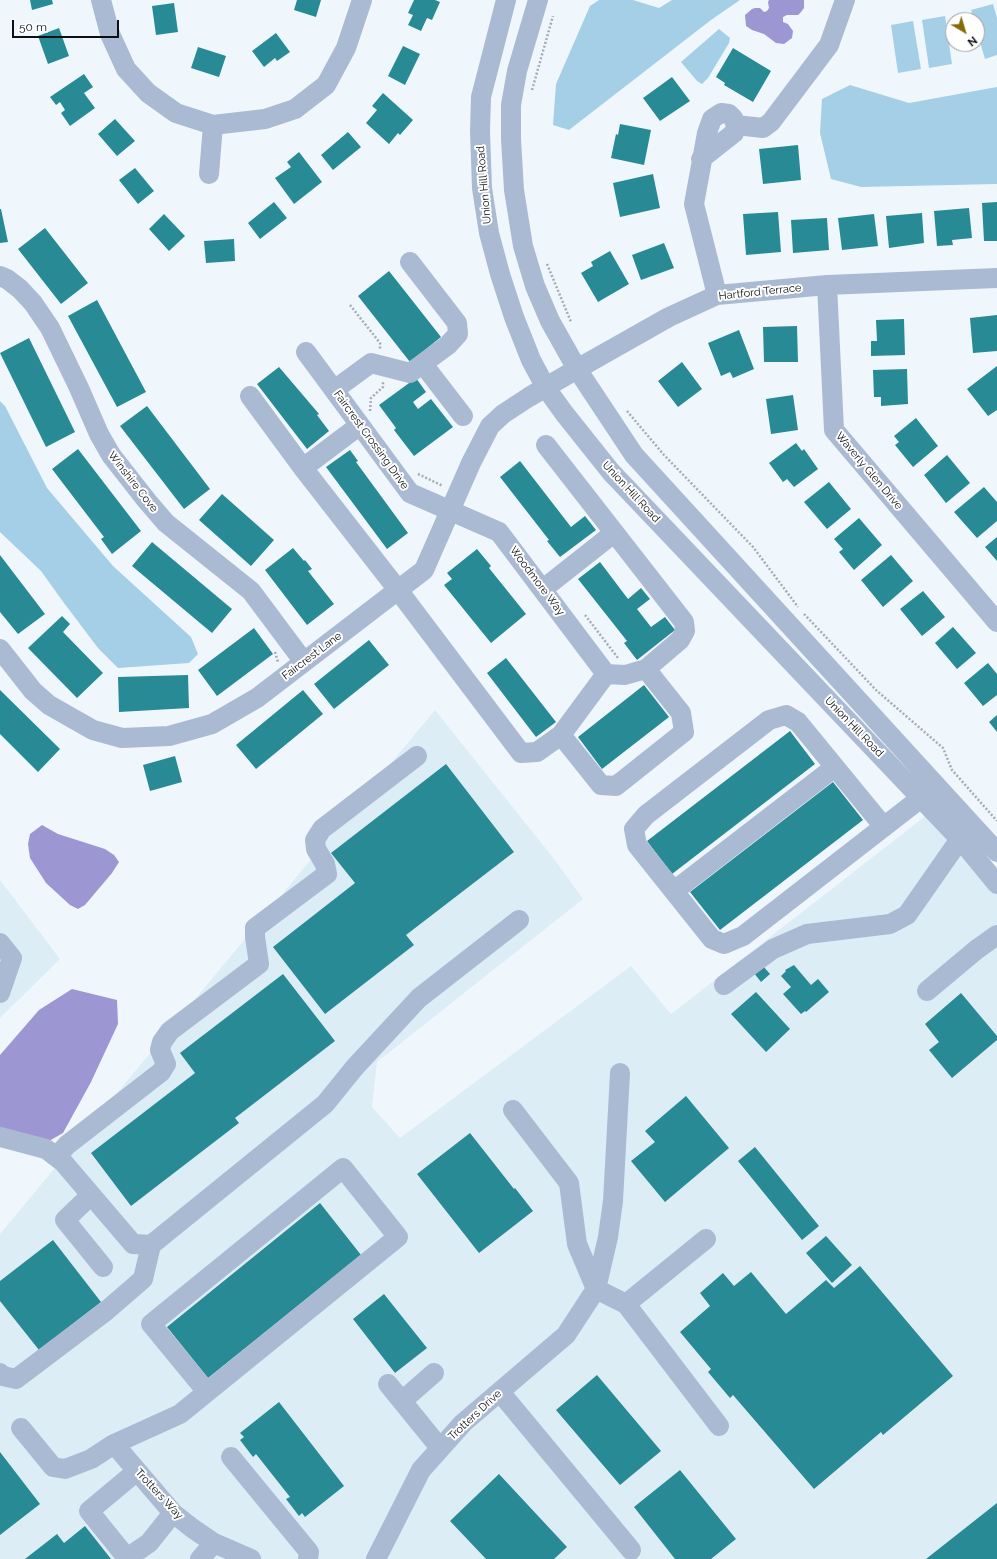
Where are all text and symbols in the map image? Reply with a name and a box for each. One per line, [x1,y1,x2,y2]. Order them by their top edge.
scale bar [14,12,121,38]
north arrow [945,12,985,52]
text: 50 m [19,20,47,34]
text: N [965,33,979,49]
street label: Union Hill Road [474,145,494,225]
street label: Hartford Terrace [718,281,802,303]
street label: Faircrest Crossing Drive [331,388,411,492]
street label: Waverly Glen Drive [833,430,905,512]
street label: Winshire Cove [105,449,161,515]
street label: Union Hill Road [599,459,663,525]
street label: Woodmore Way [507,544,567,618]
street label: Faircrest Lane [280,629,344,683]
street label: Union Hill Road [822,694,886,760]
street label: Trotters Drive [446,1387,504,1443]
street label: Trotters Way [132,1466,186,1522]

